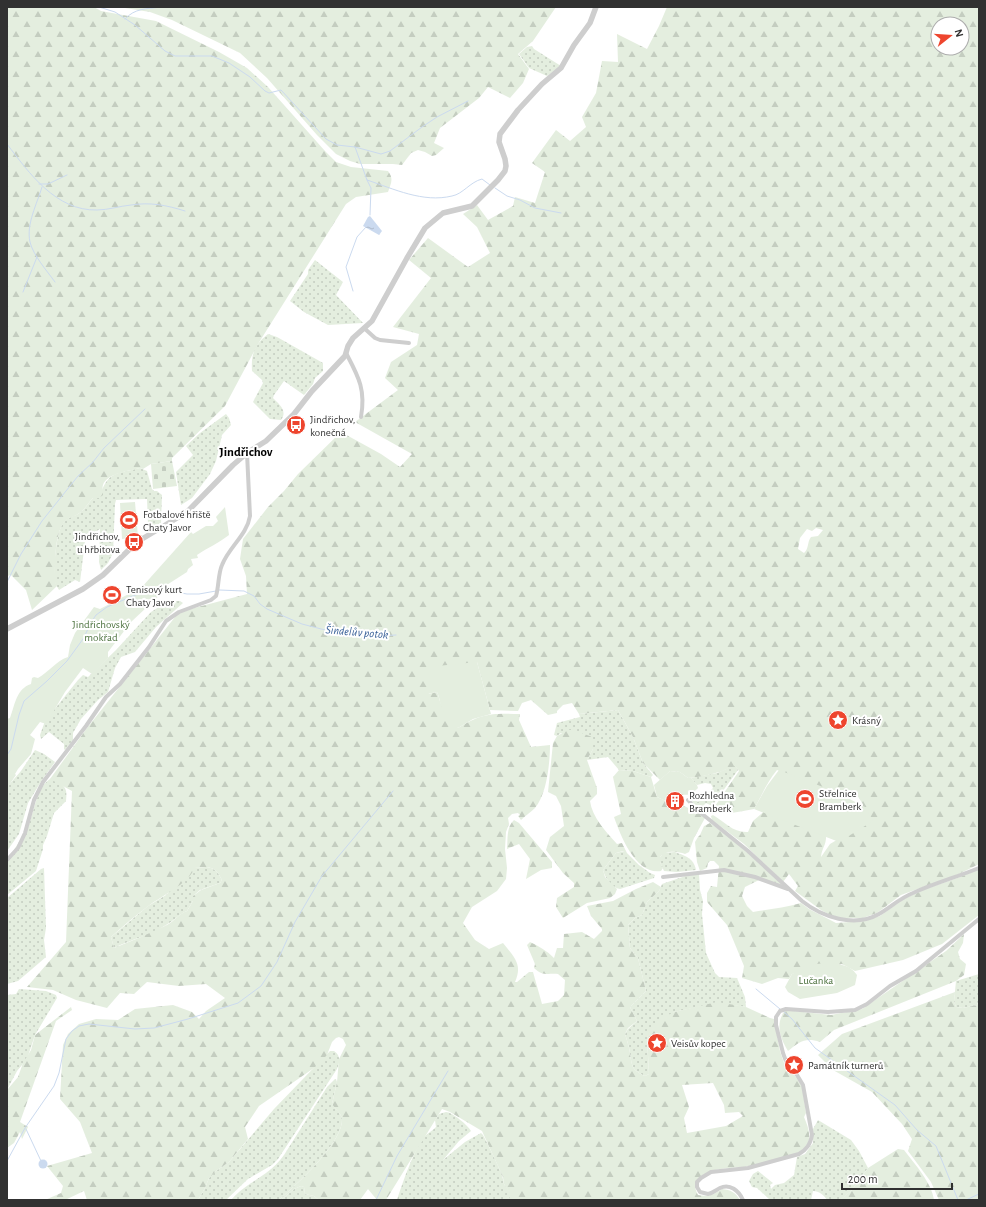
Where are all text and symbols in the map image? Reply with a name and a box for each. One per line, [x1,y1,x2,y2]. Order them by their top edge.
north arrow [930,16,970,56]
text: N [953,28,965,38]
bus stop icon: Jindřichov, konečná [285,414,307,436]
place label: Jindřichov, konečná [310,414,355,438]
district label: Jindřichov [219,446,273,459]
sports icon: Fotbalové hřiště Chaty Javor [118,509,140,531]
place label: Fotbalové hřiště Chaty Javor [143,509,211,533]
place label: Jindřichov, u hřbitova [75,531,120,555]
bus stop icon: Jindřichov, u hřbitova [123,531,145,553]
sports icon: Tenisový kurt Chaty Javor [101,584,123,606]
place label: Tenisový kurt Chaty Javor [126,584,183,608]
park label: Jindřichovský mokřad [72,619,130,643]
water label: Šindelův potok [325,622,390,642]
place icon: Krásný [827,709,849,731]
place label: Krásný [852,715,881,726]
sports icon: Střelnice Bramberk [794,788,816,810]
place label: Střelnice Bramberk [819,788,861,812]
building icon: Rozhledna Bramberk [664,790,686,812]
place label: Rozhledna Bramberk [689,790,734,814]
park label: Lučanka [799,975,833,986]
place icon: Veisův kopec [646,1032,668,1054]
place label: Veisův kopec [671,1038,726,1049]
place icon: Památník turnerů [783,1054,805,1076]
place label: Památník turnerů [808,1060,884,1071]
scale bar [842,1165,952,1191]
text: 200 m [848,1173,878,1185]

